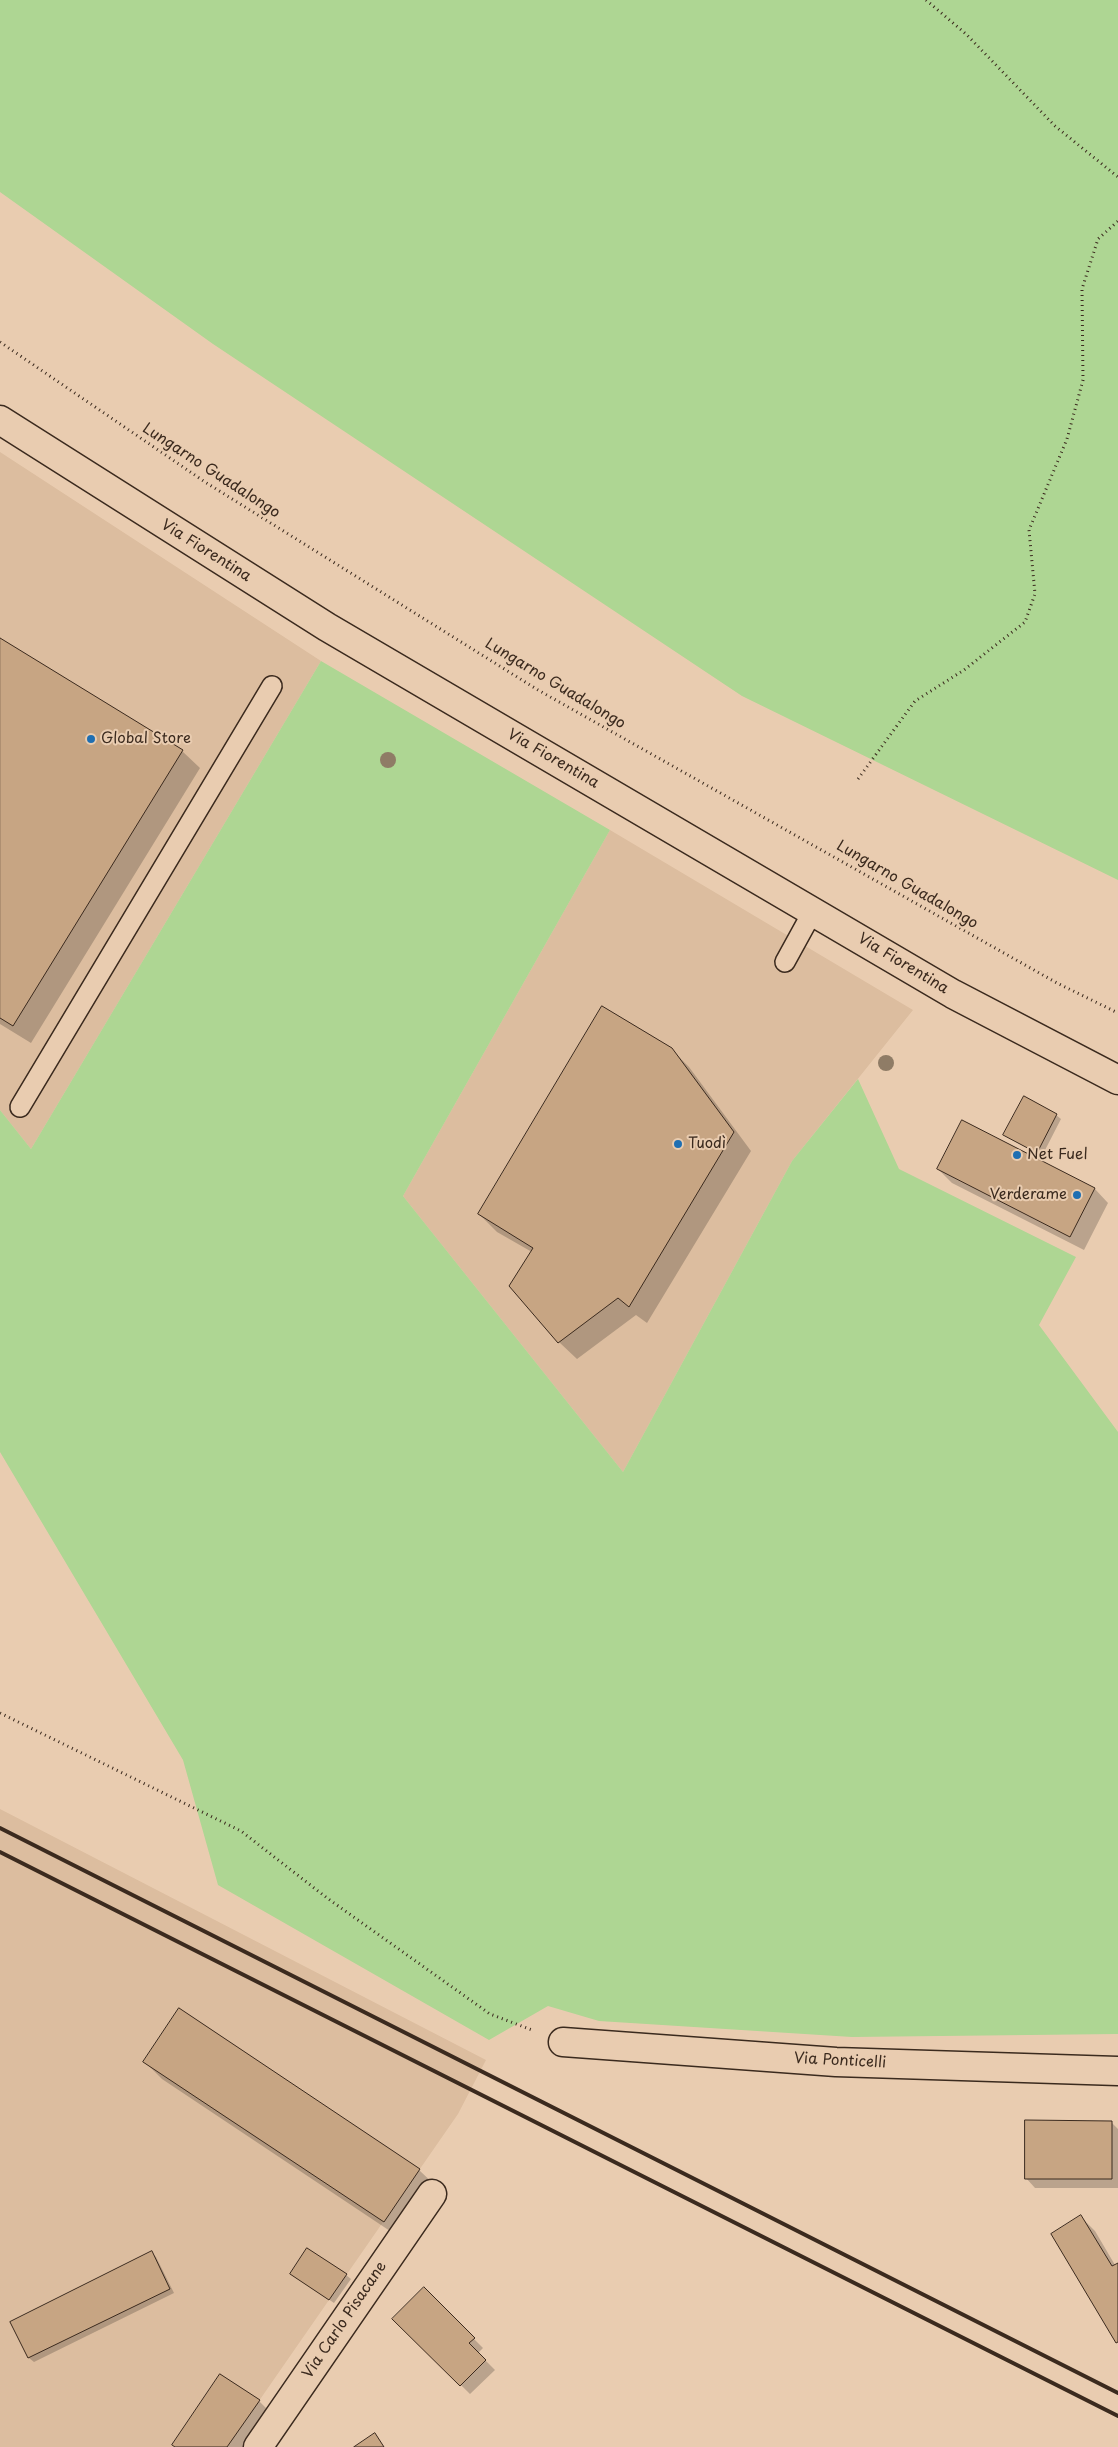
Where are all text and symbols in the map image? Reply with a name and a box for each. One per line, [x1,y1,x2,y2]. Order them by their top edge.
street label: Lungarno Guadalongo [139,420,283,522]
street label: Via Fiorentina [158,516,254,586]
street label: Lungarno Guadalongo [482,635,628,733]
street label: Via Fiorentina [504,726,602,792]
place label: Global Store [101,730,191,748]
marker: Global Store [85,733,97,745]
street label: Lungarno Guadalongo [833,837,981,933]
street label: Via Fiorentina [854,930,952,998]
place label: Tuodì [688,1135,726,1153]
marker: Tuodì [672,1138,684,1150]
place label: Net Fuel [1027,1146,1088,1164]
marker: Net Fuel [1011,1149,1023,1161]
place label: Verderame [990,1186,1067,1204]
marker: Verderame [1071,1189,1083,1201]
street label: Via Ponticelli [793,2050,887,2072]
street label: Via Carlo Pisacane [299,2258,391,2382]

